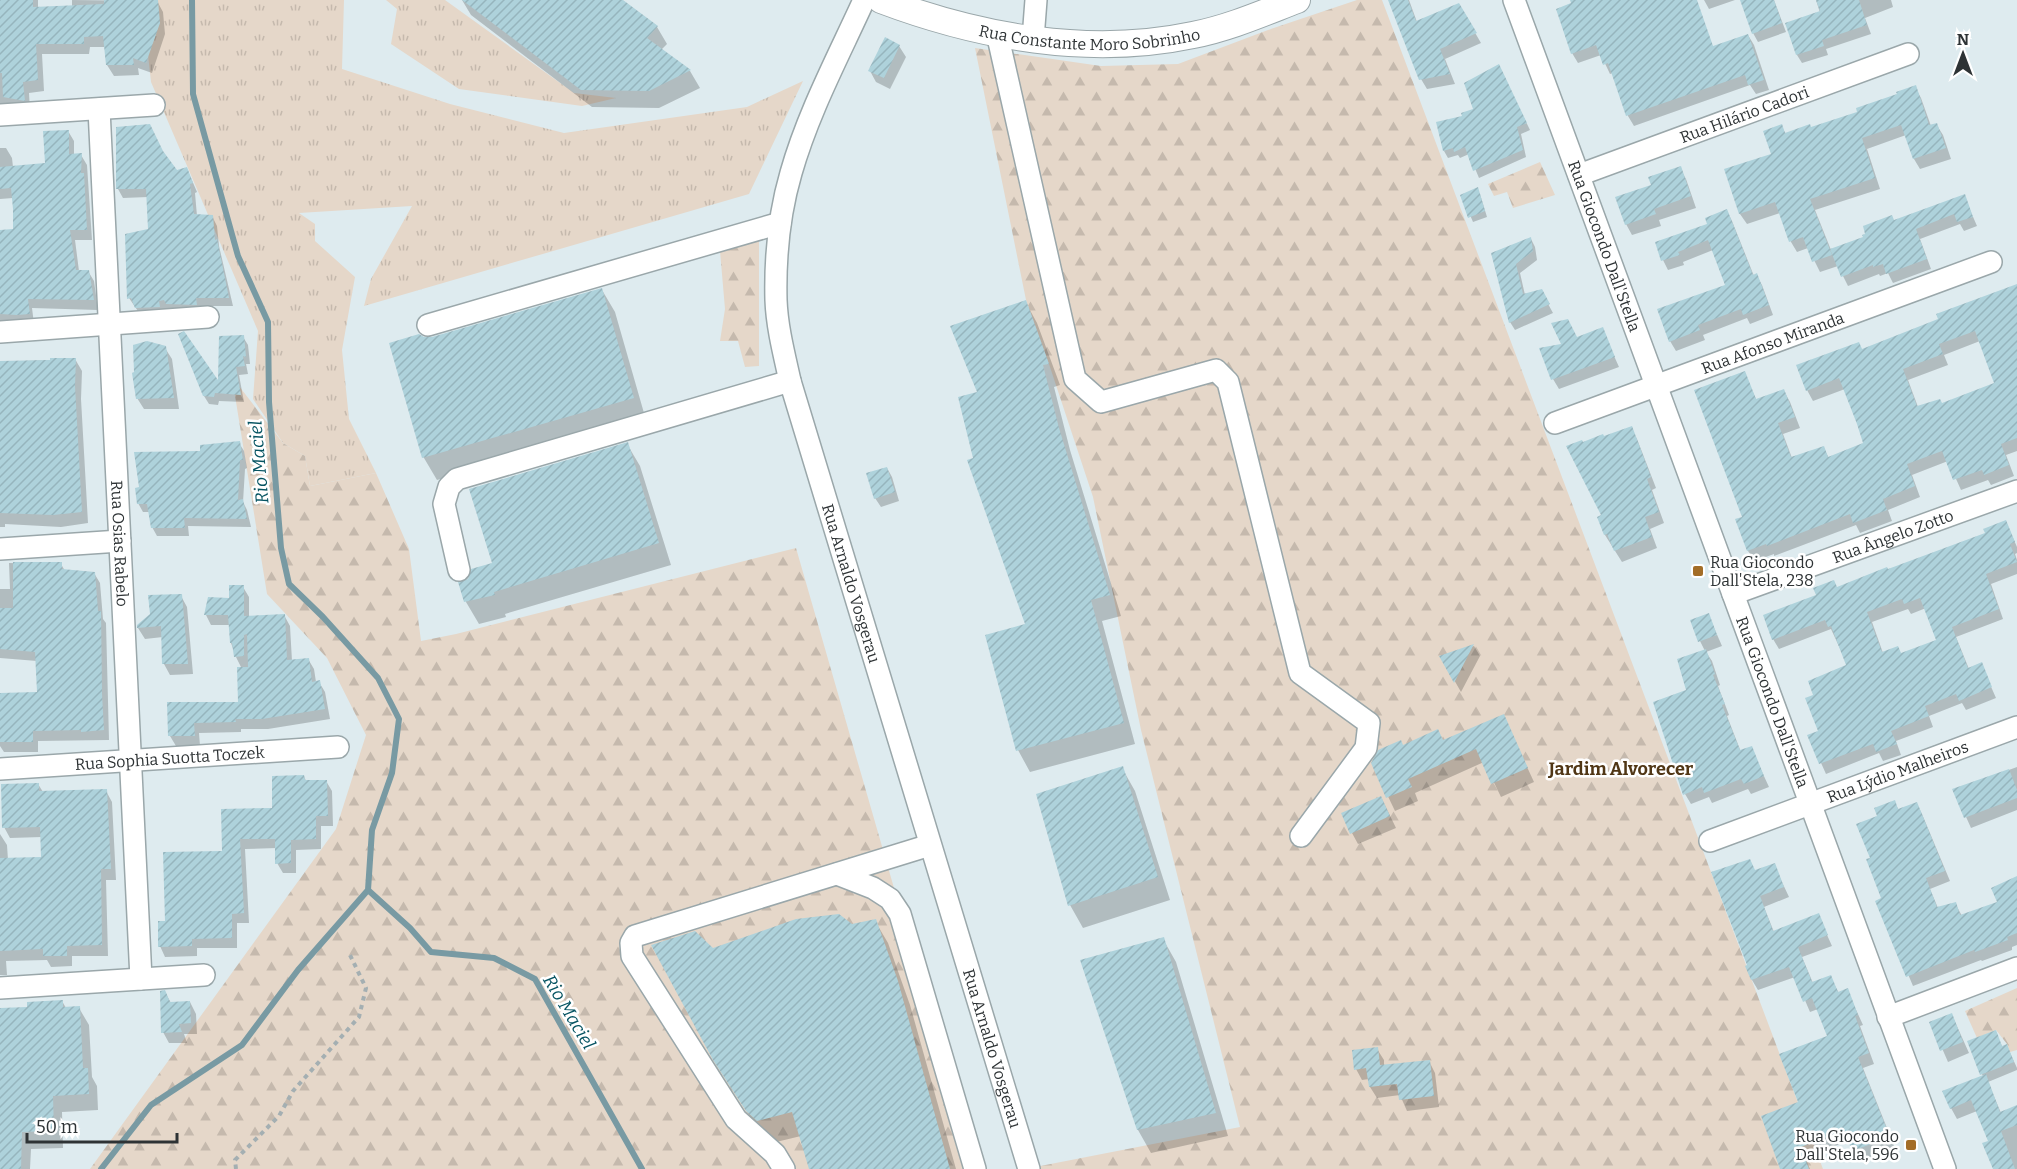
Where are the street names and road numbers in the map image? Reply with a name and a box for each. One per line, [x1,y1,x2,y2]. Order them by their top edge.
street label: Rua Constante Moro Sobrinho [977,21,1202,54]
street label: Rua Hilário Cadori [1677,82,1812,147]
street label: Rua Giocondo Dall'Stella [1564,158,1644,334]
street label: Rua Afonso Miranda [1699,308,1847,378]
street label: Rua Osias Rabelo [107,480,132,607]
street label: Rua Arnaldo Vosgerau [818,502,884,665]
street label: Rua Ângelo Zotto [1830,506,1956,567]
street label: Rua Giocondo Dall'Stella [1732,614,1813,790]
street label: Rua Lýdio Malheiros [1824,737,1971,807]
street label: Rua Sophia Suotta Toczek [74,743,265,774]
street label: Rua Arnaldo Vosgerau [959,967,1025,1130]

